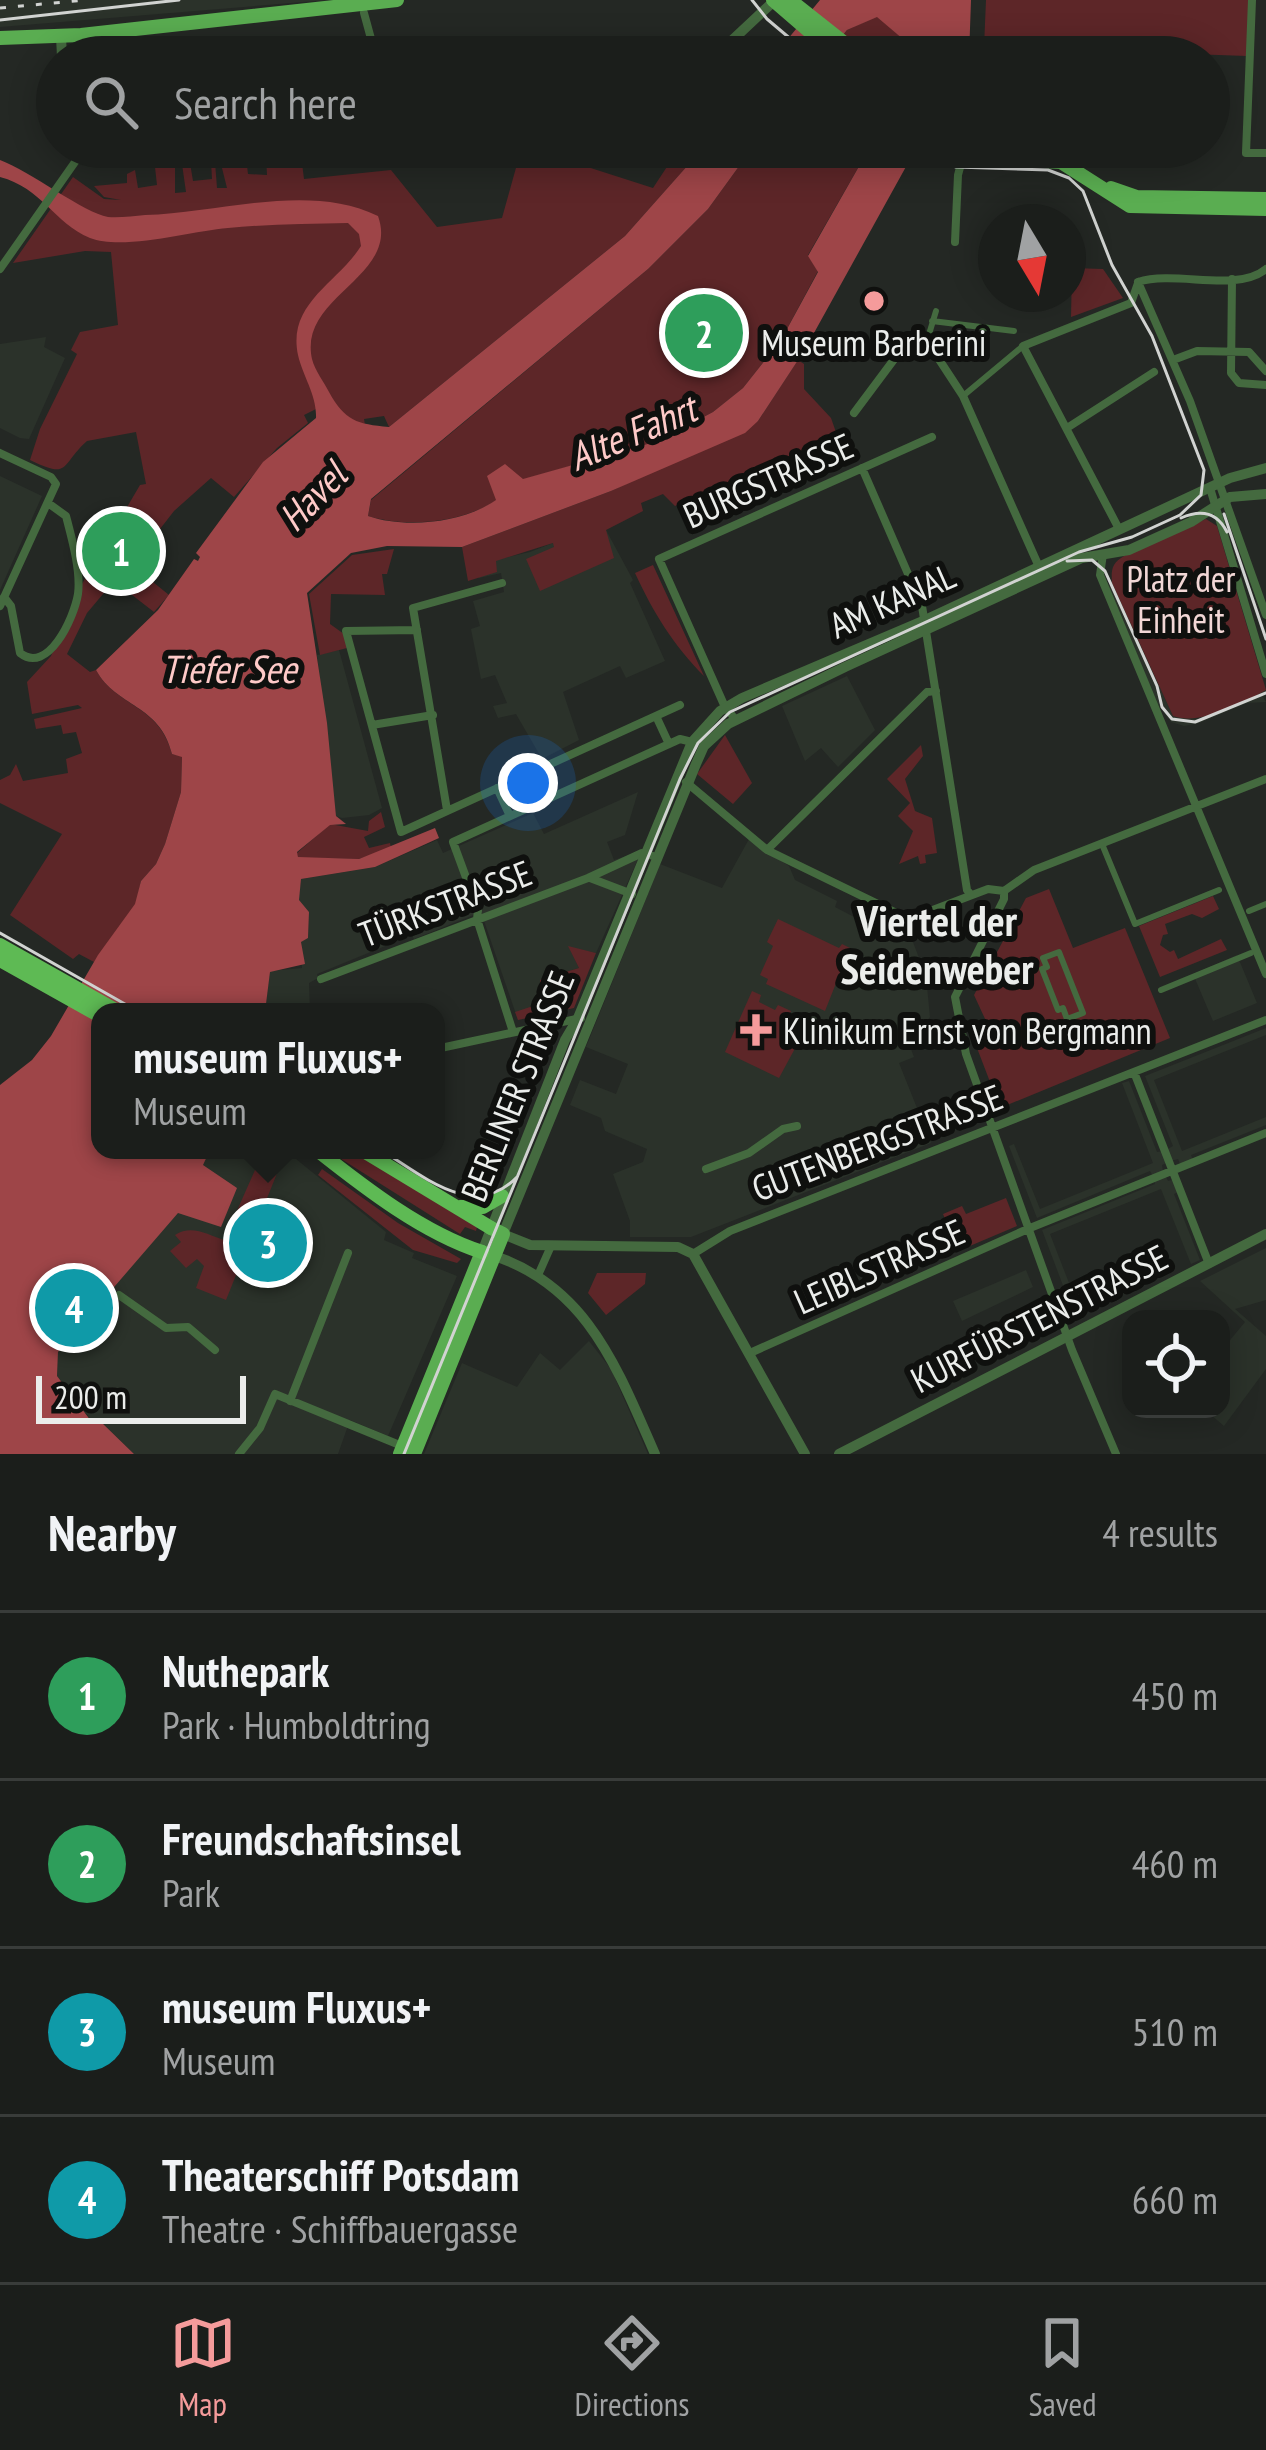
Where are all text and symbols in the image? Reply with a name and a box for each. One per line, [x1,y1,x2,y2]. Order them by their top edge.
search box [36,36,1230,168]
icon: search [78,69,144,135]
text: Search here [174,73,357,131]
north arrow [978,204,1086,312]
pin: 2 [665,288,743,378]
marker: Museum Barberini [861,288,887,314]
place label: Museum Barberini [761,319,987,366]
water label: Alte Fahrt [561,381,707,482]
street label: BURGSTRASSE [676,422,860,538]
water label: Havel [267,448,360,541]
pin: 1 [82,506,160,596]
street label: AM KANAL [822,551,962,648]
park label: Platz der Einheit [1127,555,1236,643]
water label: Tiefer See [161,643,300,694]
your location [498,753,558,813]
street label: TÜRKSTRASSE [352,849,538,957]
district label: Viertel der Seidenweber [841,893,1034,996]
street label: BERLINER STRASSE [450,964,584,1208]
popup [91,1003,445,1159]
place label: Klinikum Ernst von Bergmann [783,1007,1152,1054]
marker: Klinikum Ernst von Bergmann [740,1014,772,1046]
text: museum Fluxus+ [133,1027,403,1085]
street label: GUTENBERGSTRASSE [745,1073,1009,1211]
text: Museum [133,1085,247,1136]
pin: 3 [229,1198,307,1288]
street label: LEIBLSTRASSE [786,1208,972,1324]
street label: KURFÜRSTENSTRASSE [903,1233,1175,1403]
pin: 4 [35,1263,113,1353]
map controls [1122,1310,1230,1418]
button: locate [1122,1310,1230,1418]
scale bar [36,1370,246,1423]
text: 200 m [54,1375,127,1418]
text: Nearby [48,1499,176,1565]
text: 4 results [1102,1507,1218,1558]
text: Nuthepark [162,1641,329,1699]
text: 1 [78,1670,96,1721]
text: 450 m [1132,1670,1218,1721]
text: Park · Humboldtring [162,1699,431,1750]
text: Freundschaftsinsel [162,1809,461,1867]
text: 2 [78,1838,96,1889]
text: 460 m [1132,1838,1218,1889]
text: Park [162,1867,220,1918]
text: museum Fluxus+ [162,1977,431,2035]
text: 3 [78,2006,96,2057]
text: 510 m [1132,2006,1218,2057]
text: Museum [162,2035,275,2086]
text: Theaterschiff Potsdam [162,2145,519,2203]
text: 4 [78,2174,96,2225]
text: 660 m [1132,2174,1218,2225]
text: Theatre · Schiffbauergasse [162,2203,518,2254]
tab: Map [170,2310,236,2425]
tab: Directions [575,2310,689,2425]
tab: Saved [1028,2310,1096,2425]

